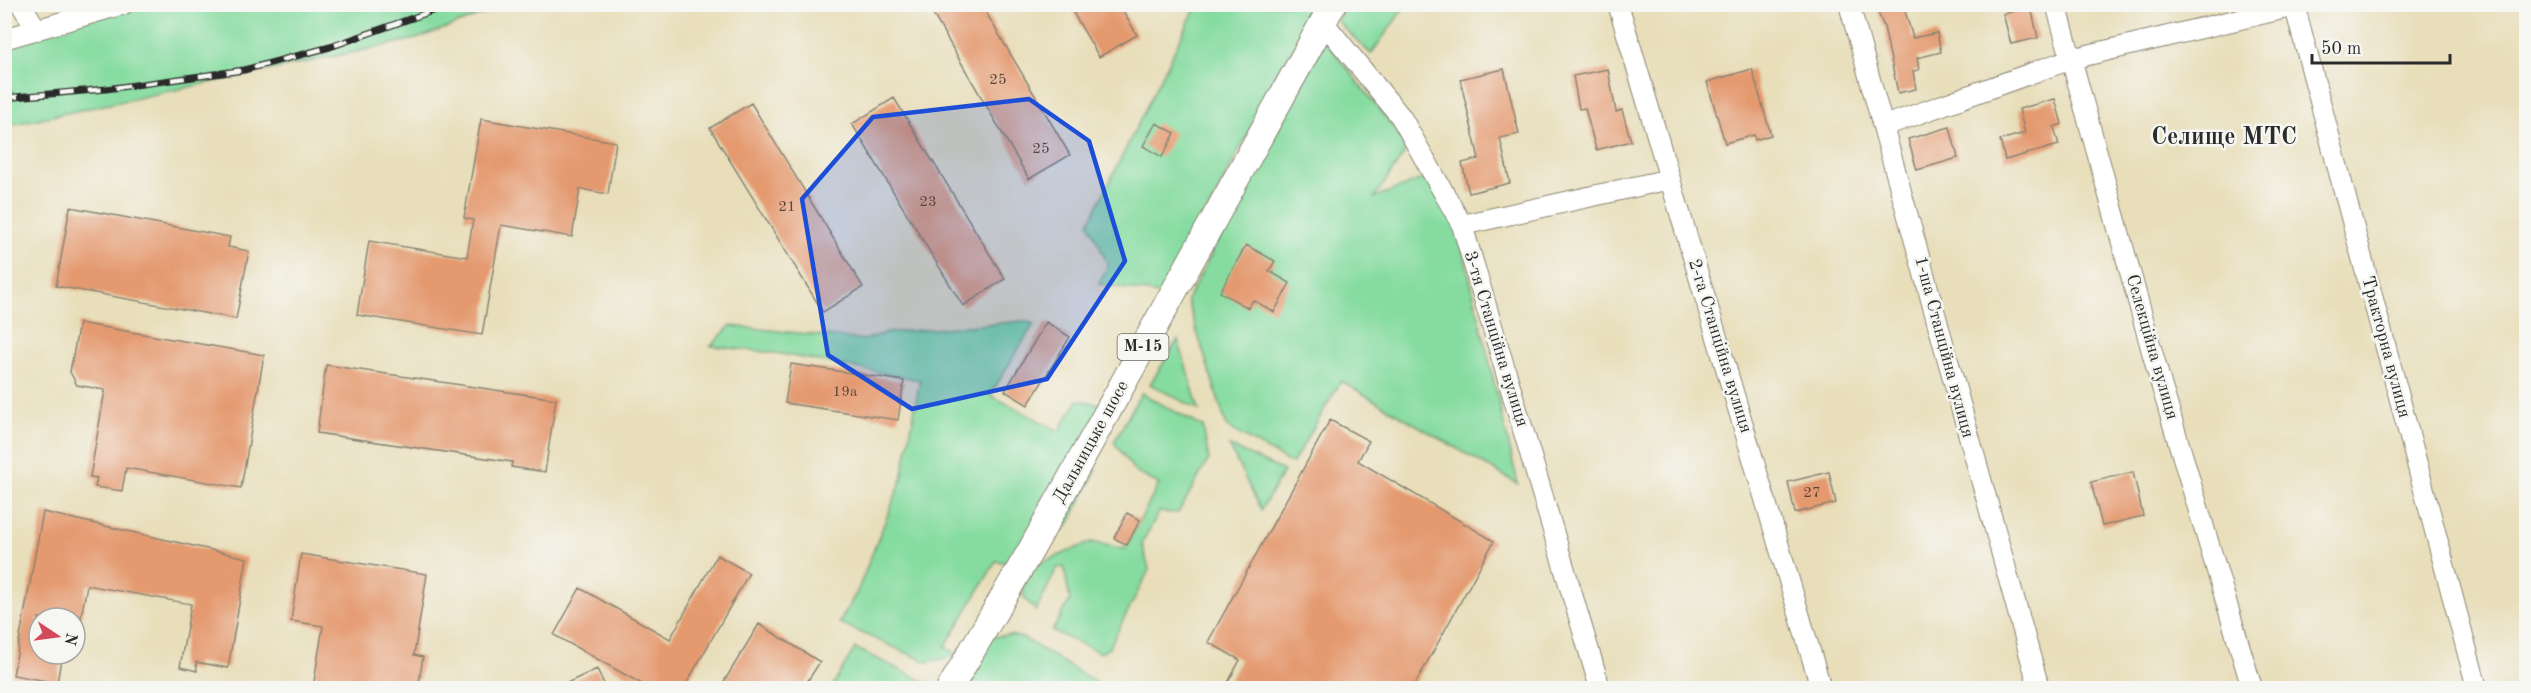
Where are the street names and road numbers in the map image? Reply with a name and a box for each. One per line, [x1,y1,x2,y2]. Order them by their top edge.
street label: 3-тя Станційна вулиця [1461,249,1531,429]
street label: 1-ша Станційна вулиця [1911,254,1977,440]
street label: 2-га Станційна вулиця [1685,257,1755,435]
street label: Селекційна вулиця [2123,272,2181,422]
street label: Тракторна вулиця [2358,274,2414,420]
road number: М-15 [1118,334,1168,360]
street label: Дальницьке шосе [1050,378,1132,506]

